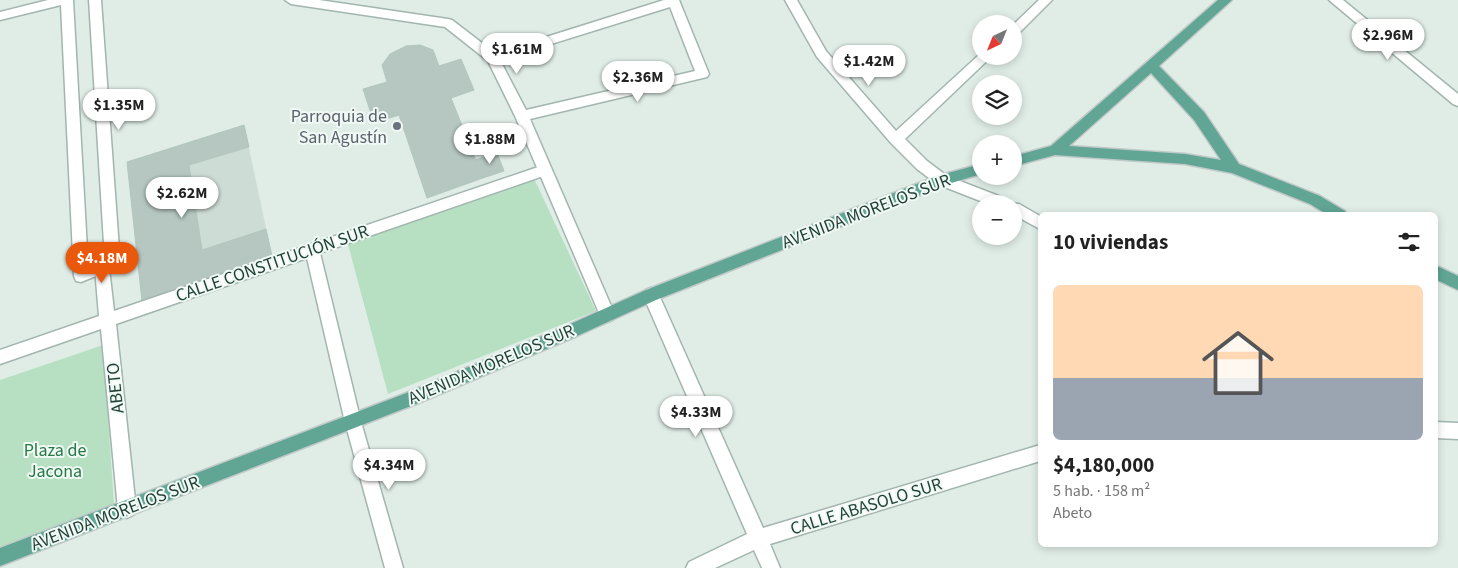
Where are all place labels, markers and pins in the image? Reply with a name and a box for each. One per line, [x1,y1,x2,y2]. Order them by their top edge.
pin: $2.96M [1347,18,1429,61]
pin: $1.61M [476,32,558,75]
pin: $1.42M [828,44,910,87]
pin: $2.36M [597,61,679,103]
pin: $1.35M [78,88,160,131]
place label: Parroquia de San Agustín [291,104,387,150]
marker: Parroquia de San Agustín [391,120,403,132]
pin: $1.88M [449,122,531,165]
pin: $2.62M [141,176,223,219]
pin: $4.18M [61,242,143,284]
pin: $4.33M [655,396,737,438]
pin: $4.34M [348,448,430,491]

